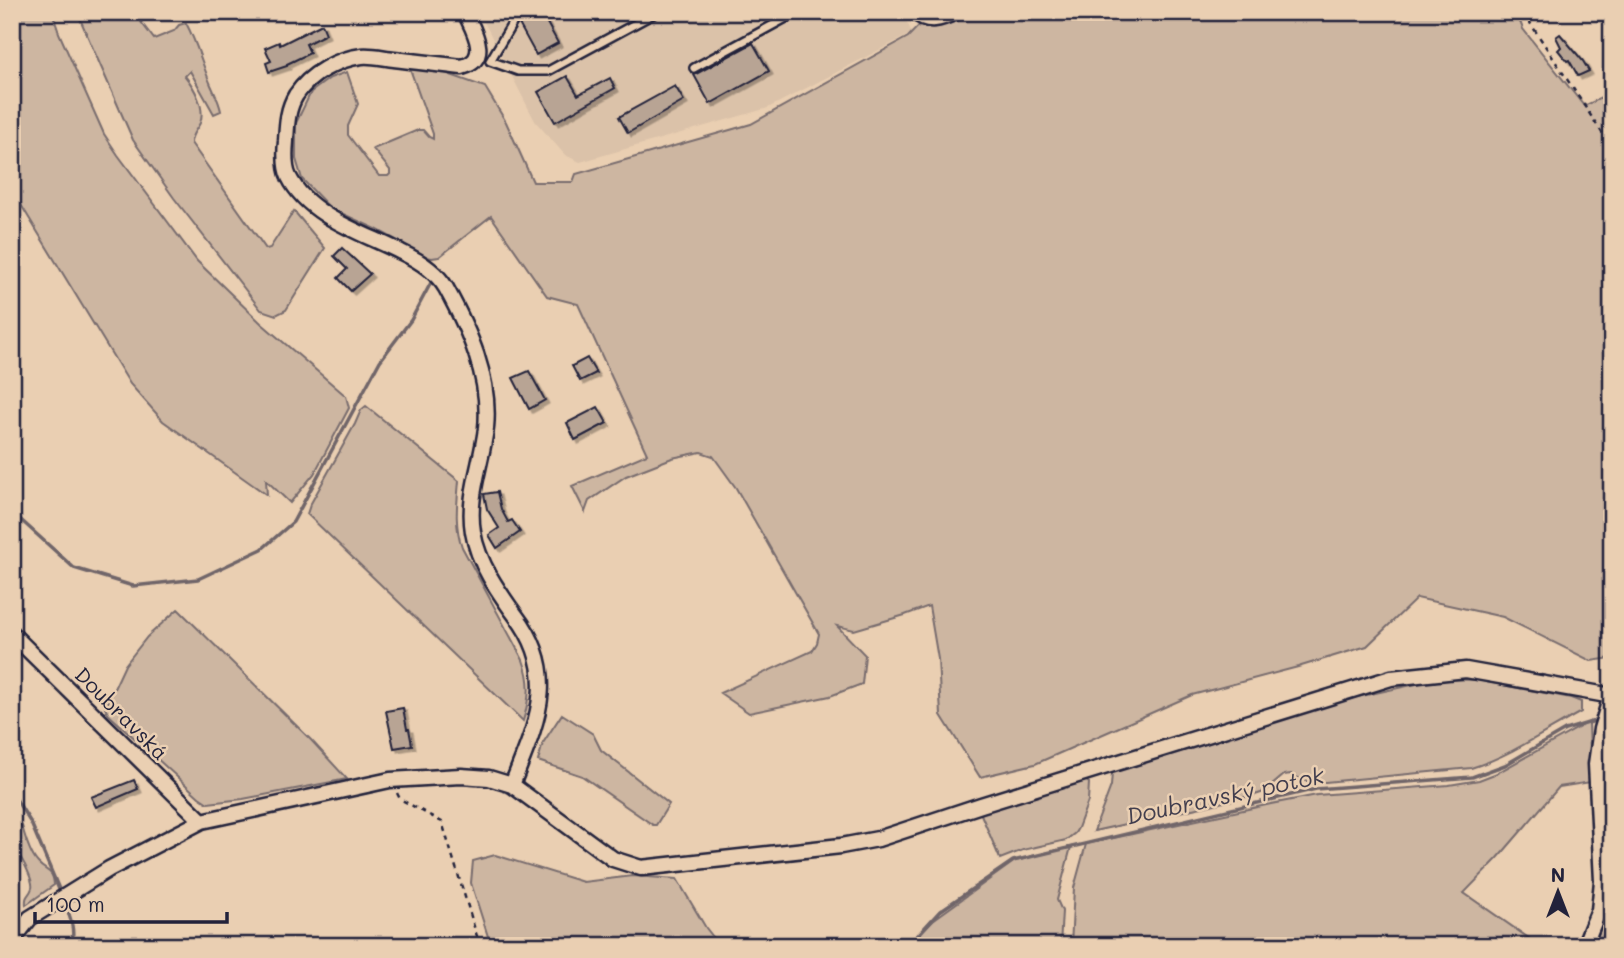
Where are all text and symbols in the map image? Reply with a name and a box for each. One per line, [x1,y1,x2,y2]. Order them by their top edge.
street label: Doubravská [70,661,174,765]
water label: Doubravský potok [1123,759,1327,831]
north arrow [1522,856,1592,926]
text: N [1551,862,1565,887]
scale bar [35,881,228,925]
text: 100 m [46,890,105,917]

